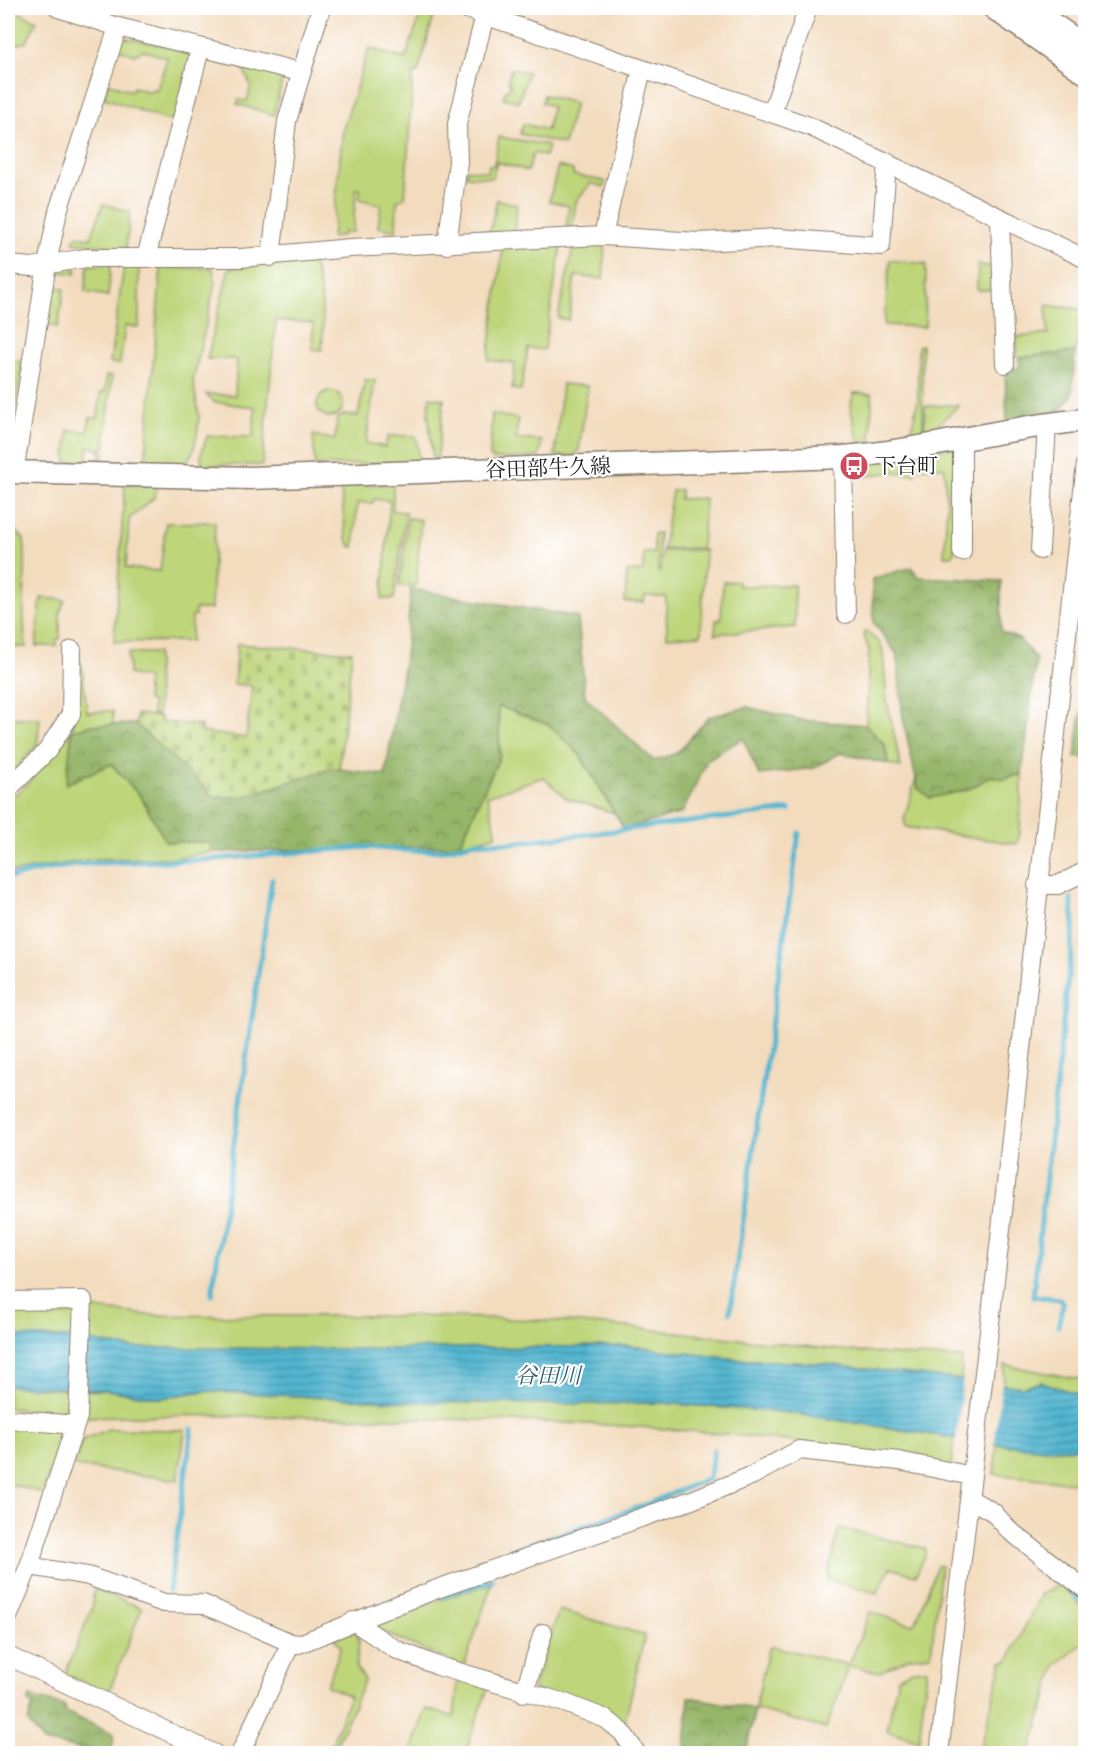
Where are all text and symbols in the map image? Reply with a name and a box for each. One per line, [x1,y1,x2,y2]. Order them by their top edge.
street label: 谷田部牛久線 [484,450,611,485]
bus stop icon: 下台町 [838,450,870,482]
place label: 下台町 [875,450,938,481]
water label: 谷田川 [515,1359,583,1391]

